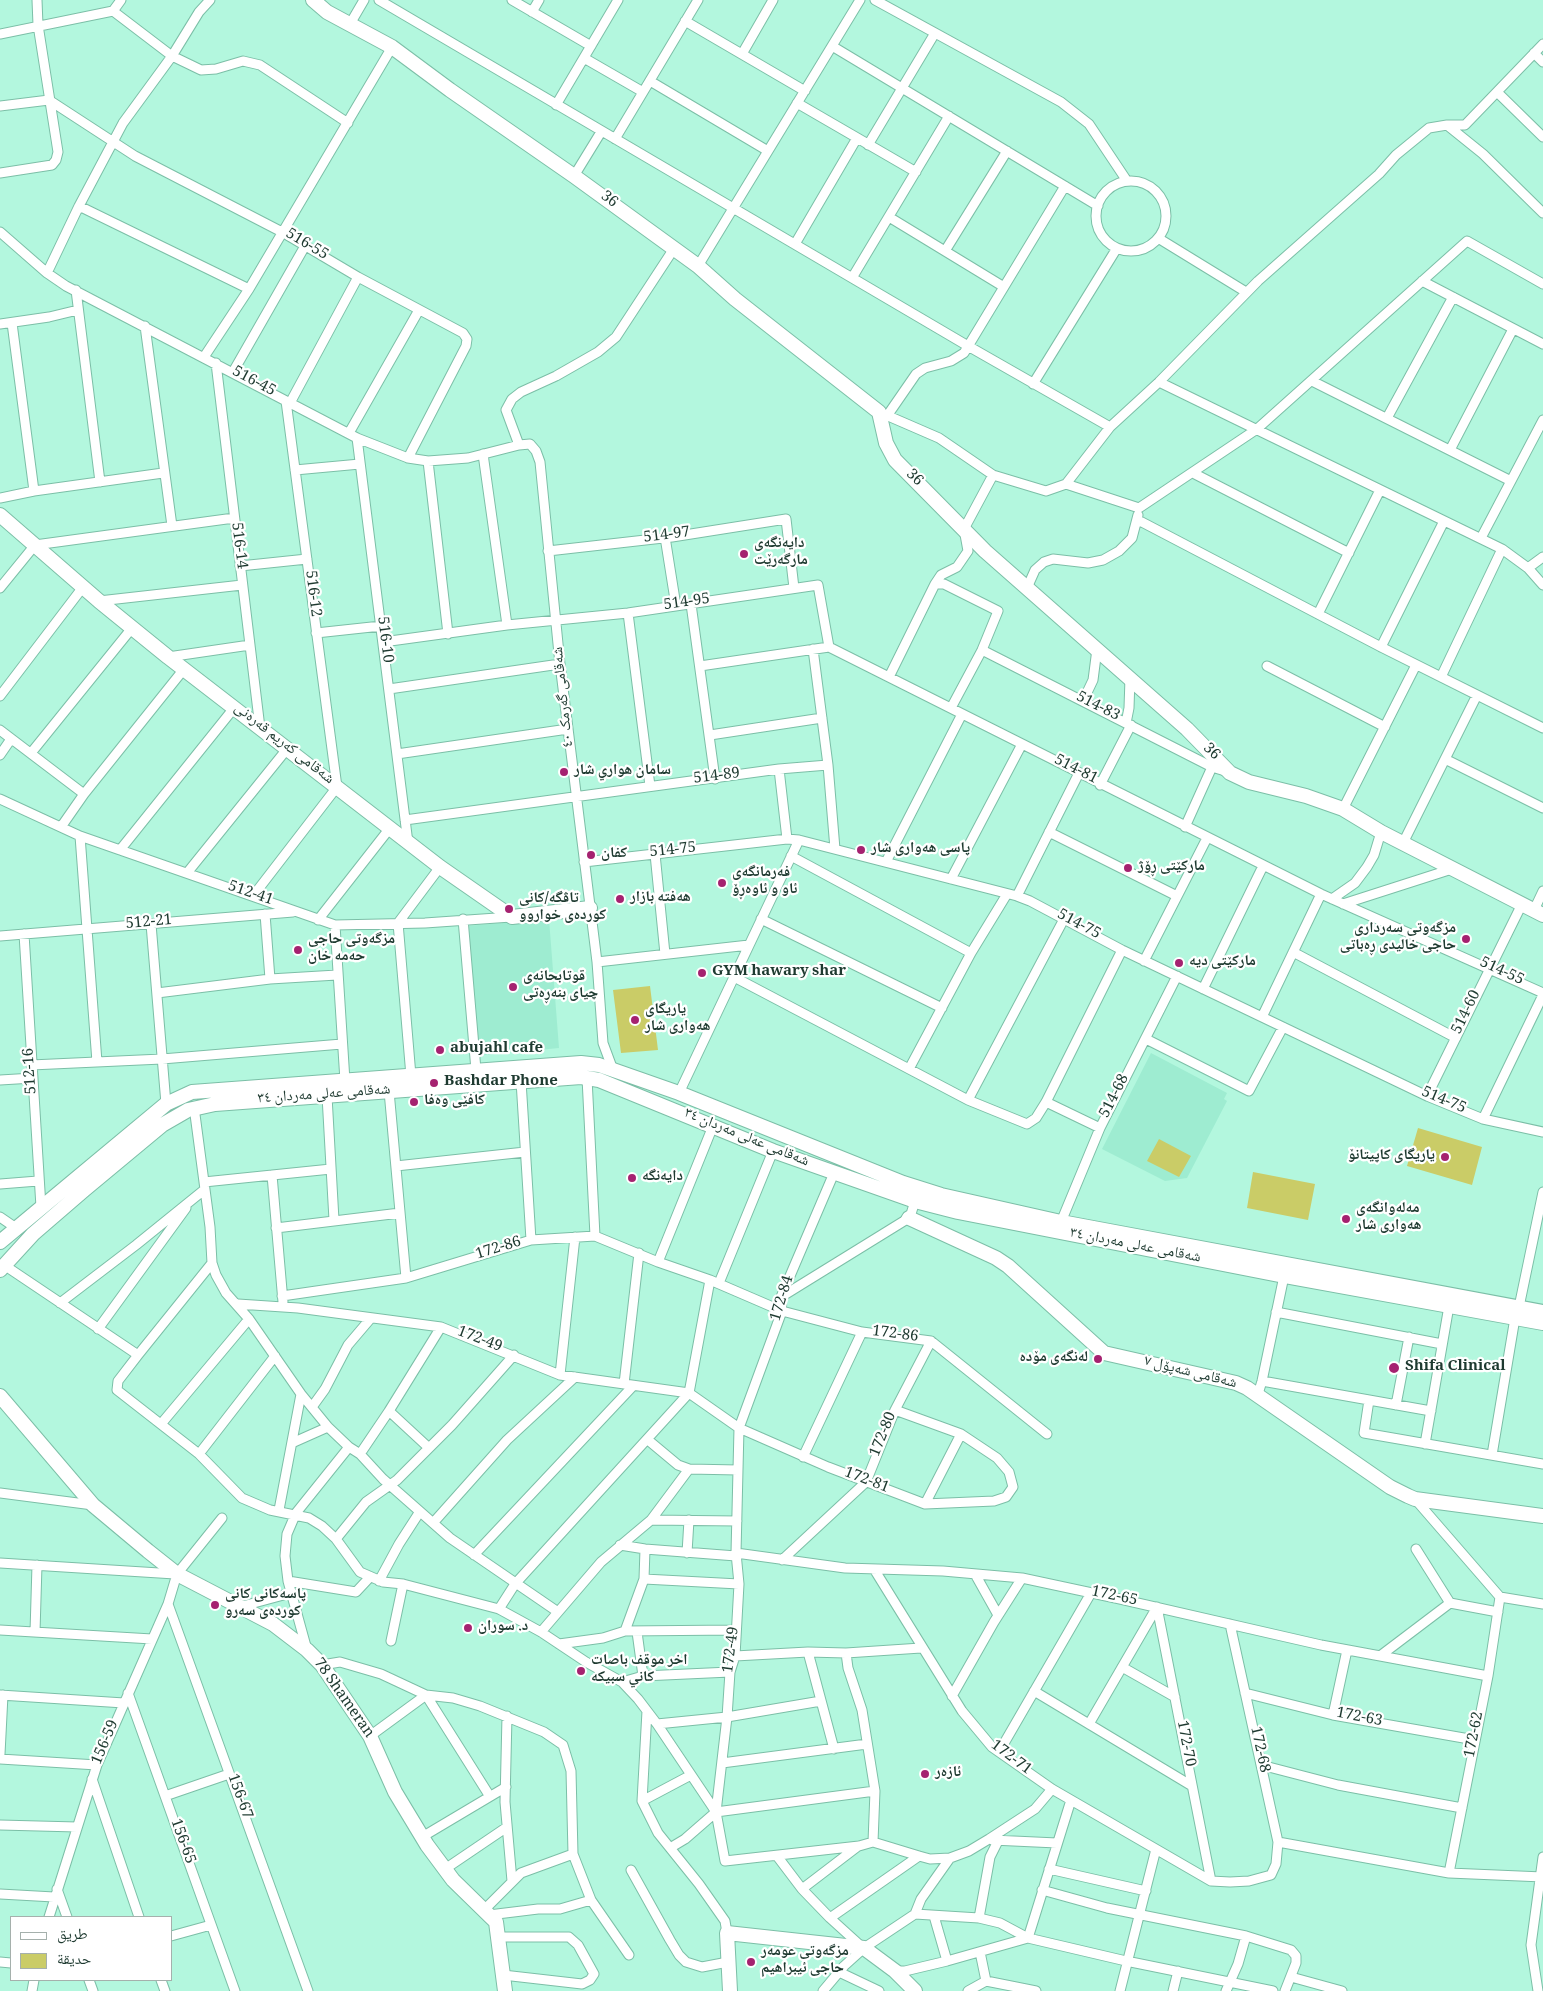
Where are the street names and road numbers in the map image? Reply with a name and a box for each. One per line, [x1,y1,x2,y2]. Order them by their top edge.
street label: 36 [596,189,620,213]
street label: 516-55 [281,226,331,266]
street label: 516-45 [228,364,278,402]
street label: 36 [901,467,925,491]
street label: 516-14 [225,522,249,570]
street label: 514-97 [643,525,691,549]
street label: 516-12 [299,570,323,618]
street label: 514-95 [663,592,711,616]
street label: 516-10 [371,616,395,664]
street label: شەقامی گەرمک ٤٠ [551,646,579,748]
street label: 514-83 [1072,689,1122,727]
street label: شەقامی کەریم قەرەنی [229,700,337,790]
street label: 36 [1198,741,1222,765]
street label: 514-81 [1050,752,1100,790]
street label: 514-89 [693,766,741,790]
street label: 514-75 [649,841,697,863]
street label: 512-41 [225,879,275,911]
street label: 514-75 [1053,907,1103,945]
street label: 512-21 [125,913,173,935]
street label: 514-55 [1476,955,1526,991]
street label: 514-60 [1450,988,1486,1038]
street label: 512-16 [21,1047,43,1095]
street label: 514-68 [1097,1072,1135,1122]
street label: شەقامی عەلی مەردان ٣٤ [257,1082,391,1110]
street label: 514-75 [1418,1085,1468,1119]
street label: شەقامی عەلی مەردان ٣٤ [681,1106,811,1172]
street label: شەقامی عەلی مەردان ٣٤ [1068,1225,1202,1269]
street label: 172-86 [474,1235,524,1265]
street label: 172-84 [769,1274,799,1324]
street label: 172-49 [454,1324,504,1358]
street label: 172-86 [871,1324,919,1348]
street label: شەقامی شەپۆل ٧ [1142,1354,1238,1394]
street label: 172-80 [868,1410,902,1460]
street label: 172-81 [841,1465,891,1499]
street label: 172-65 [1089,1584,1139,1612]
street label: 172-49 [721,1626,745,1674]
street label: 78 Shameran [308,1656,376,1742]
street label: 172-63 [1334,1706,1384,1732]
street label: 172-62 [1463,1710,1489,1760]
street label: 156-59 [90,1718,124,1768]
street label: 172-70 [1171,1719,1197,1769]
street label: 172-68 [1244,1725,1272,1775]
street label: 172-71 [986,1738,1034,1780]
street label: 156-67 [222,1772,254,1822]
street label: 156-65 [165,1817,197,1867]

